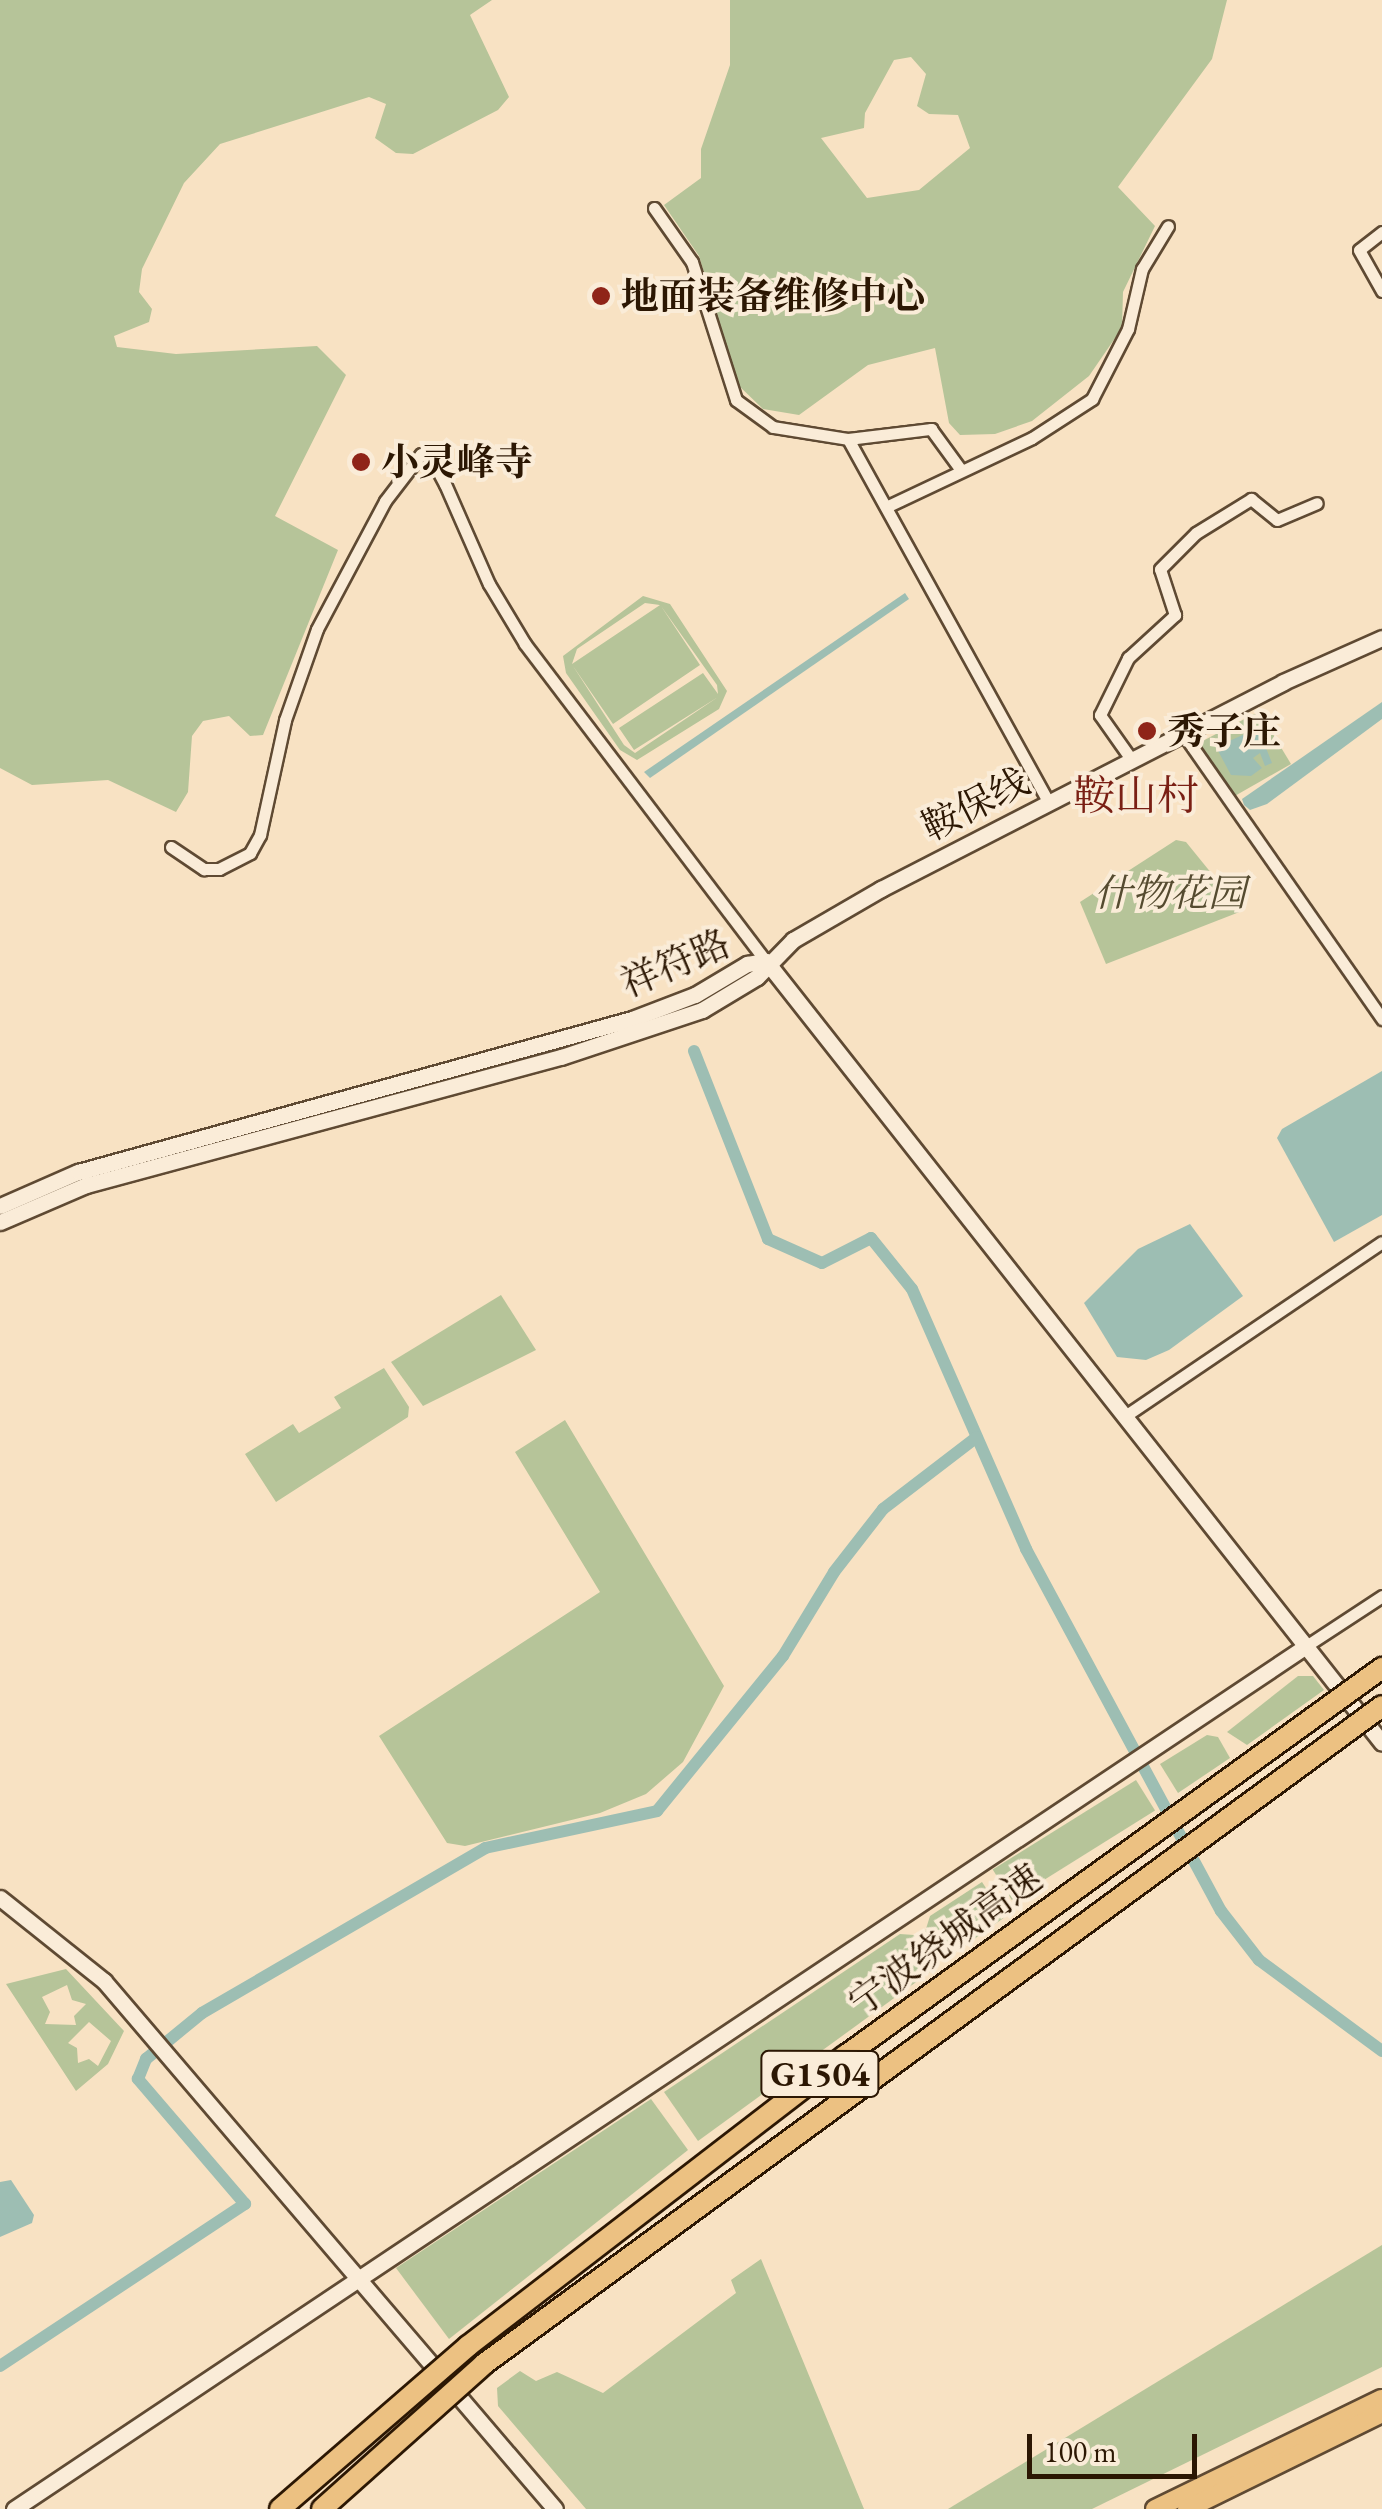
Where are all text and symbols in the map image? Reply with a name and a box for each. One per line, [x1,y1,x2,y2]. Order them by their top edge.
place label: 地面装备维修中心 [621,273,925,319]
marker: 地面装备维修中心 [590,285,612,307]
place label: 小灵峰寺 [381,439,533,485]
marker: 小灵峰寺 [350,451,372,473]
place label: 秀子庄 [1167,708,1281,754]
marker: 秀子庄 [1136,720,1158,742]
street label: 鞍保线 [914,758,1036,850]
district label: 鞍山村 [1073,771,1199,821]
park label: 什物花园 [1094,870,1246,916]
street label: 祥符路 [614,920,736,1006]
street label: 宁波绕城高速 [839,1855,1051,2025]
road number: G1504 [760,2044,880,2104]
scale bar [1032,2414,1202,2476]
text: 100 m [1044,2432,1117,2471]

